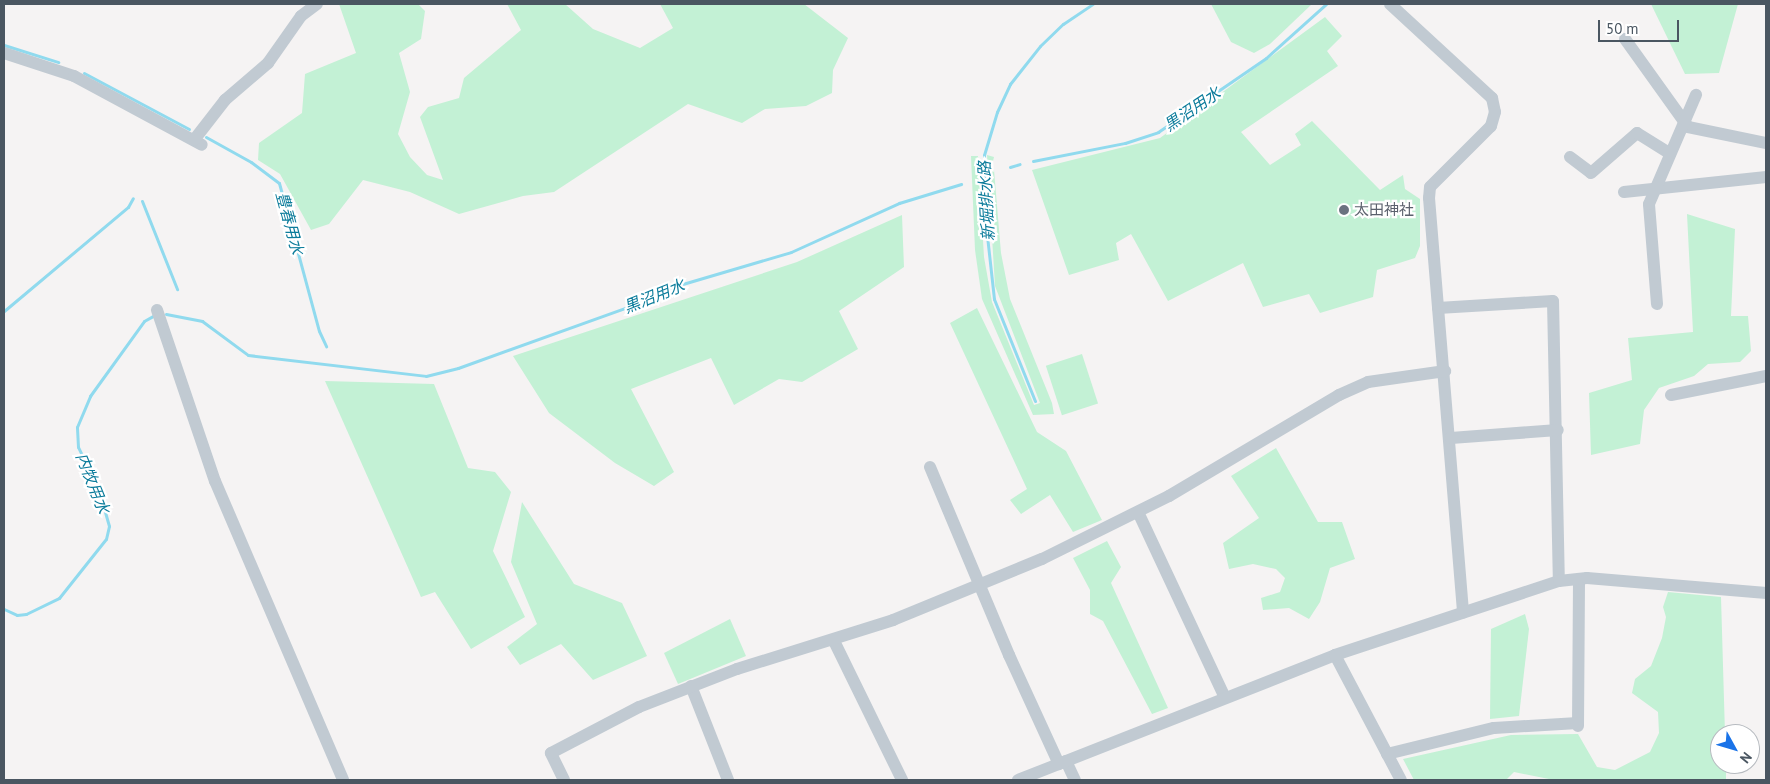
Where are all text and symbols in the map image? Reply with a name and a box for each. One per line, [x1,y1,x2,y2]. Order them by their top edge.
scale bar [1600,10,1681,42]
text: 50 m [1606,19,1639,38]
water label: 黒沼用水 [1160,83,1224,135]
water label: 新堀排水路 [974,161,998,241]
water label: 豊春用水 [272,190,308,256]
place label: 太田神社 [1354,201,1414,219]
marker: 太田神社 [1338,204,1350,216]
water label: 黒沼用水 [621,275,687,317]
water label: 内牧用水 [72,450,114,516]
north arrow [1710,724,1760,774]
text: N [1736,749,1756,767]

